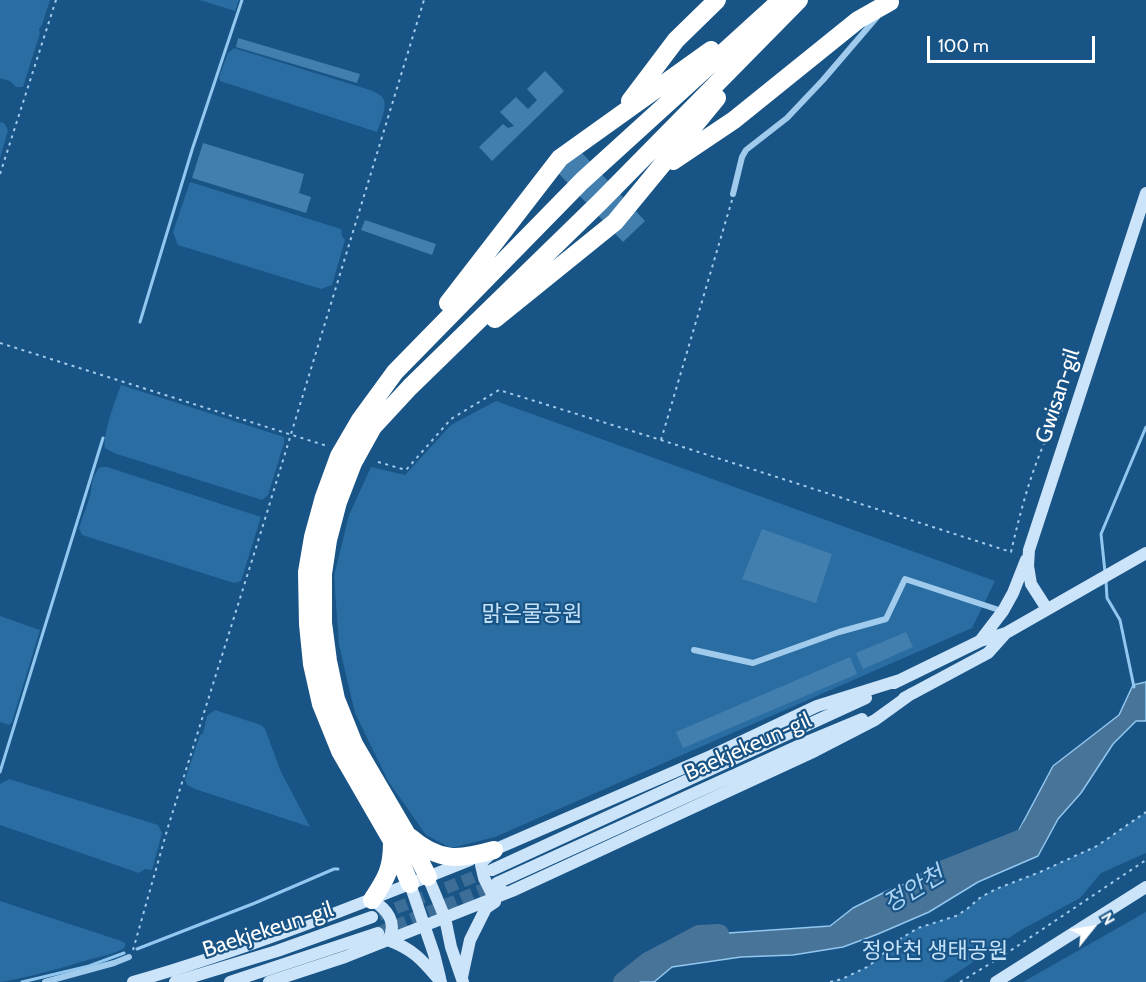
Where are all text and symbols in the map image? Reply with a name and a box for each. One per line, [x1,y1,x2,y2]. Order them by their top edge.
scale bar [930,24,1098,62]
text: 100 m [938,35,989,57]
street label: Gwisan-gil [1030,345,1086,447]
park label: 맑은물공원 [481,602,583,628]
street label: Baekjekeun-gil [681,707,815,787]
water label: 정안천 [878,861,950,919]
street label: Baekjekeun-gil [199,896,337,964]
north arrow [1062,898,1122,958]
text: N [1097,909,1119,928]
park label: 정안천 생태공원 [862,939,1008,965]

